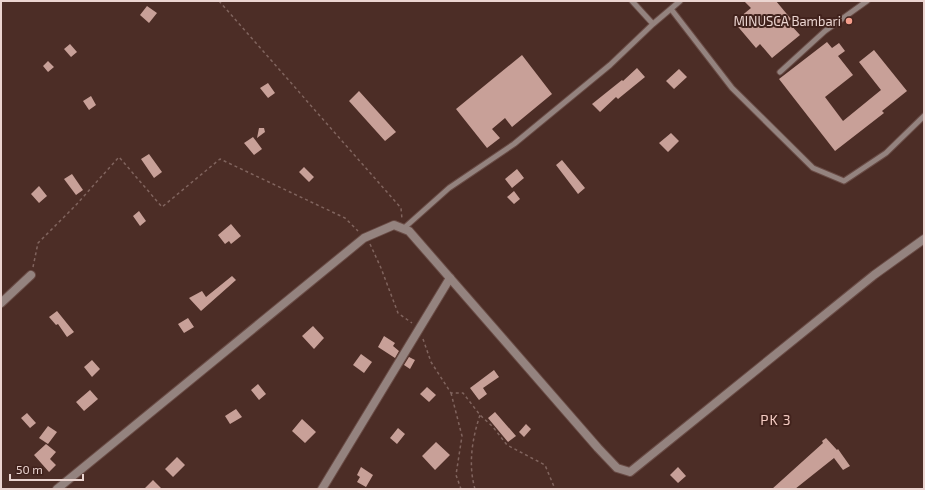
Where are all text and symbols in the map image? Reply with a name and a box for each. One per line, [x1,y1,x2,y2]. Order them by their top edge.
place label: MINUSCA Bambari [733,13,841,29]
marker: MINUSCA Bambari [844,16,854,26]
district label: PK 3 [760,411,792,428]
scale bar [10,456,83,482]
text: 50 m [16,462,43,476]

